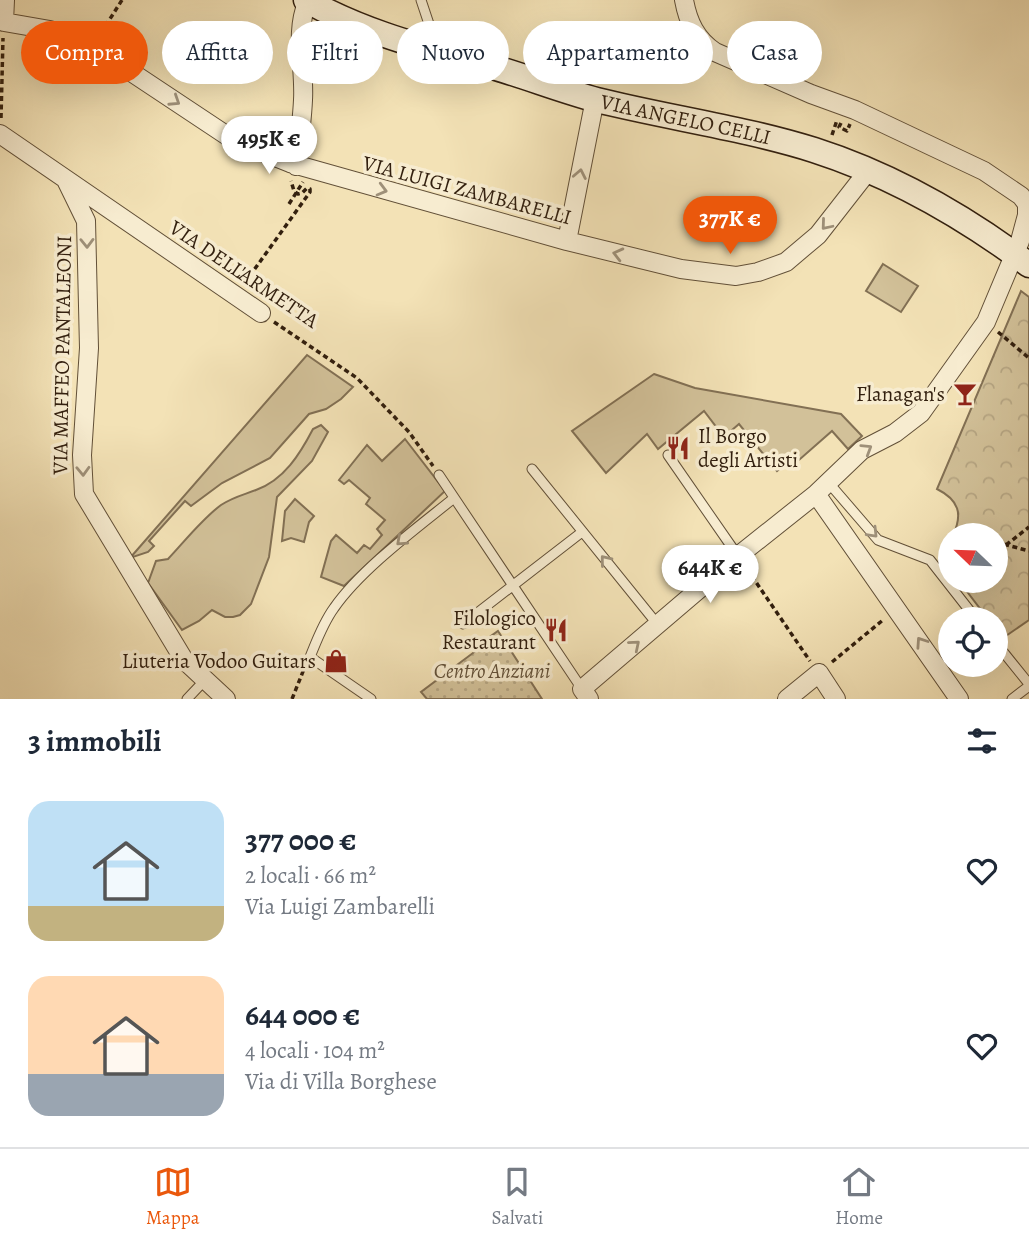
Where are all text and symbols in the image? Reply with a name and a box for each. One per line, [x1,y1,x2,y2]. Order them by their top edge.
chip: Compra [21,21,148,84]
chip: Affitta [162,21,273,84]
chip: Filtri [287,21,383,84]
chip: Nuovo [397,21,509,84]
chip: Appartamento [523,21,713,84]
chip: Casa [727,21,822,84]
street label: VIA ANGELO CELLI [597,87,774,151]
one-way arrow [167,92,180,105]
pin: 495K € [212,116,326,176]
text: 495K € [237,123,301,154]
street label: VIA LUIGI ZAMBARELLI [359,148,574,231]
one-way arrow [572,168,587,180]
one-way arrow [376,182,388,196]
pin: 377K € [673,196,787,256]
text: 377K € [699,203,761,234]
street label: VIA DELL'ARMETTA [163,213,325,335]
one-way arrow [822,217,834,230]
street label: VIA MAFFEO PANTALEONI [46,235,78,476]
one-way arrow [79,239,95,249]
one-way arrow [612,248,624,262]
place label: Flanagan's [856,380,945,408]
bar icon: Flanagan's [951,380,979,408]
place label: Il Borgo degli Artisti [698,422,798,474]
restaurant icon: Il Borgo degli Artisti [664,434,692,462]
one-way arrow [859,444,872,457]
one-way arrow [75,465,90,476]
north arrow [938,523,1008,593]
map controls [938,523,1008,677]
one-way arrow [865,525,877,538]
one-way arrow [396,533,409,545]
pin: 644K € [653,546,767,605]
text: 644K € [678,552,742,583]
one-way arrow [600,555,613,567]
place label: Filologico Restaurant [442,604,536,656]
button: locate [938,607,1008,677]
restaurant icon: Filologico Restaurant [542,616,570,644]
one-way arrow [916,637,929,650]
one-way arrow [626,641,639,653]
place label: Liuteria Vodoo Guitars [122,647,316,675]
shop icon: Liuteria Vodoo Guitars [322,647,350,675]
park label: Centro Anziani [434,657,550,685]
text: 3 immobili [28,721,161,761]
icon: filters [963,722,1001,760]
text: 377 000 € [245,820,356,860]
icon: home [84,829,168,913]
icon: heart [963,852,1001,890]
text: 2 locali · 66 m² [245,860,376,891]
text: Via Luigi Zambarelli [245,891,435,922]
text: 644 000 € [245,995,360,1035]
icon: home [84,1004,168,1088]
icon: heart [963,1027,1001,1065]
text: 4 locali · 104 m² [245,1035,385,1066]
text: Via di Villa Borghese [245,1066,437,1097]
tab: Mappa [146,1163,200,1231]
tab: Salvati [492,1163,543,1231]
tab: Home [835,1163,883,1231]

